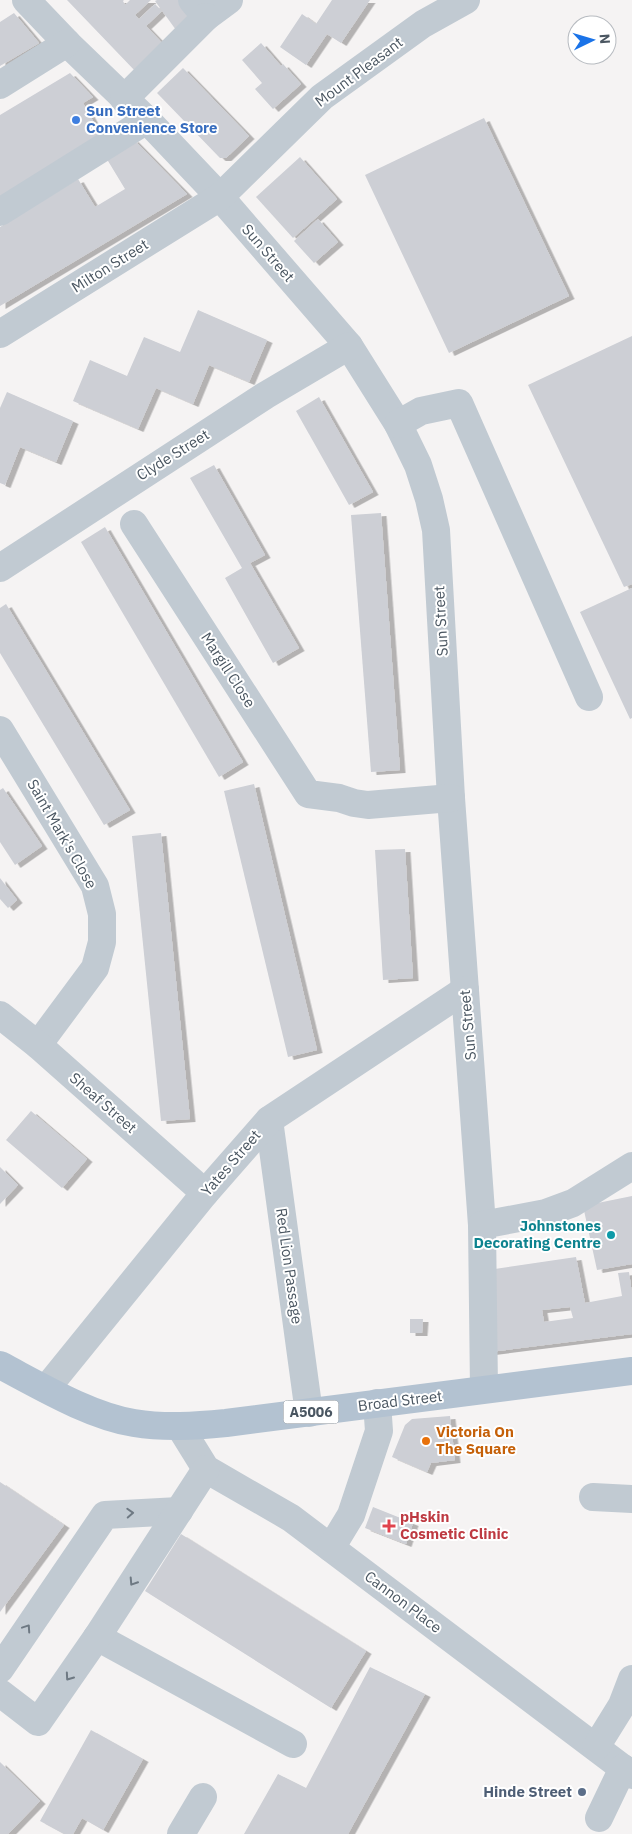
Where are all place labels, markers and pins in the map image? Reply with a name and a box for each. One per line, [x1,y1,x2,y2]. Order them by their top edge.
place label: Sun Street Convenience Store [86,101,218,137]
marker: Sun Street Convenience Store [70,114,82,126]
place label: Johnstones Decorating Centre [474,1216,601,1252]
marker: Johnstones Decorating Centre [605,1229,617,1241]
place label: Victoria On The Square [436,1422,516,1458]
marker: Victoria On The Square [420,1435,432,1447]
place label: pHskin Cosmetic Clinic [400,1507,509,1543]
marker: pHskin Cosmetic Clinic [382,1519,396,1533]
place label: Hinde Street [483,1782,572,1801]
marker: Hinde Street [576,1786,588,1798]

